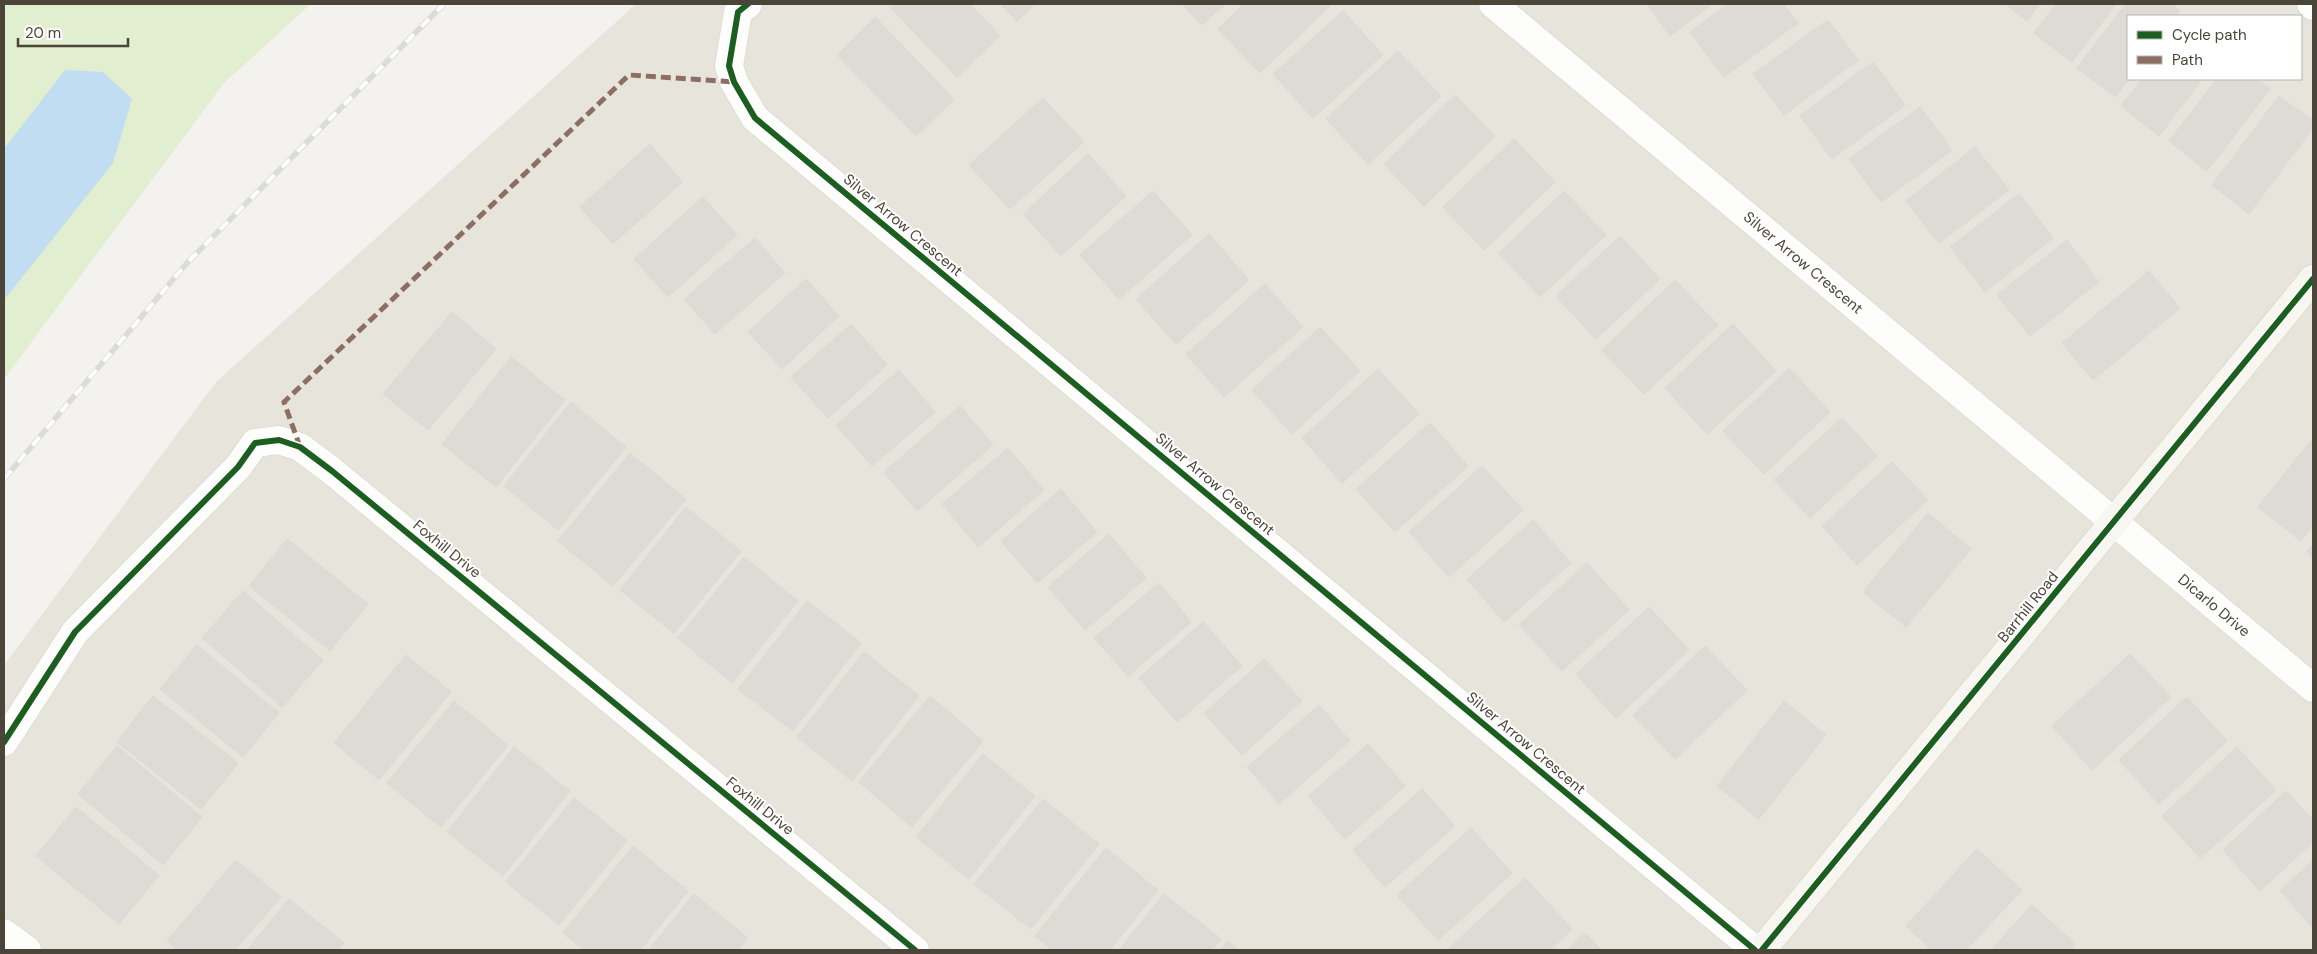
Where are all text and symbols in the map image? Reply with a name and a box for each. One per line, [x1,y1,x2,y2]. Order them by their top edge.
scale bar [18,15,128,47]
legend [2127,15,2302,80]
text: 20 m [25,23,61,43]
text: Cycle path [2172,25,2247,45]
text: Path [2172,50,2203,70]
street label: Silver Arrow Crescent [839,169,967,281]
street label: Silver Arrow Crescent [1739,207,1867,319]
street label: Silver Arrow Crescent [1151,428,1279,540]
street label: Foxhill Drive [409,515,485,583]
street label: Barrhill Road [1993,567,2063,647]
street label: Dicarlo Drive [2174,570,2254,641]
street label: Silver Arrow Crescent [1462,687,1590,799]
street label: Foxhill Drive [722,772,798,840]

